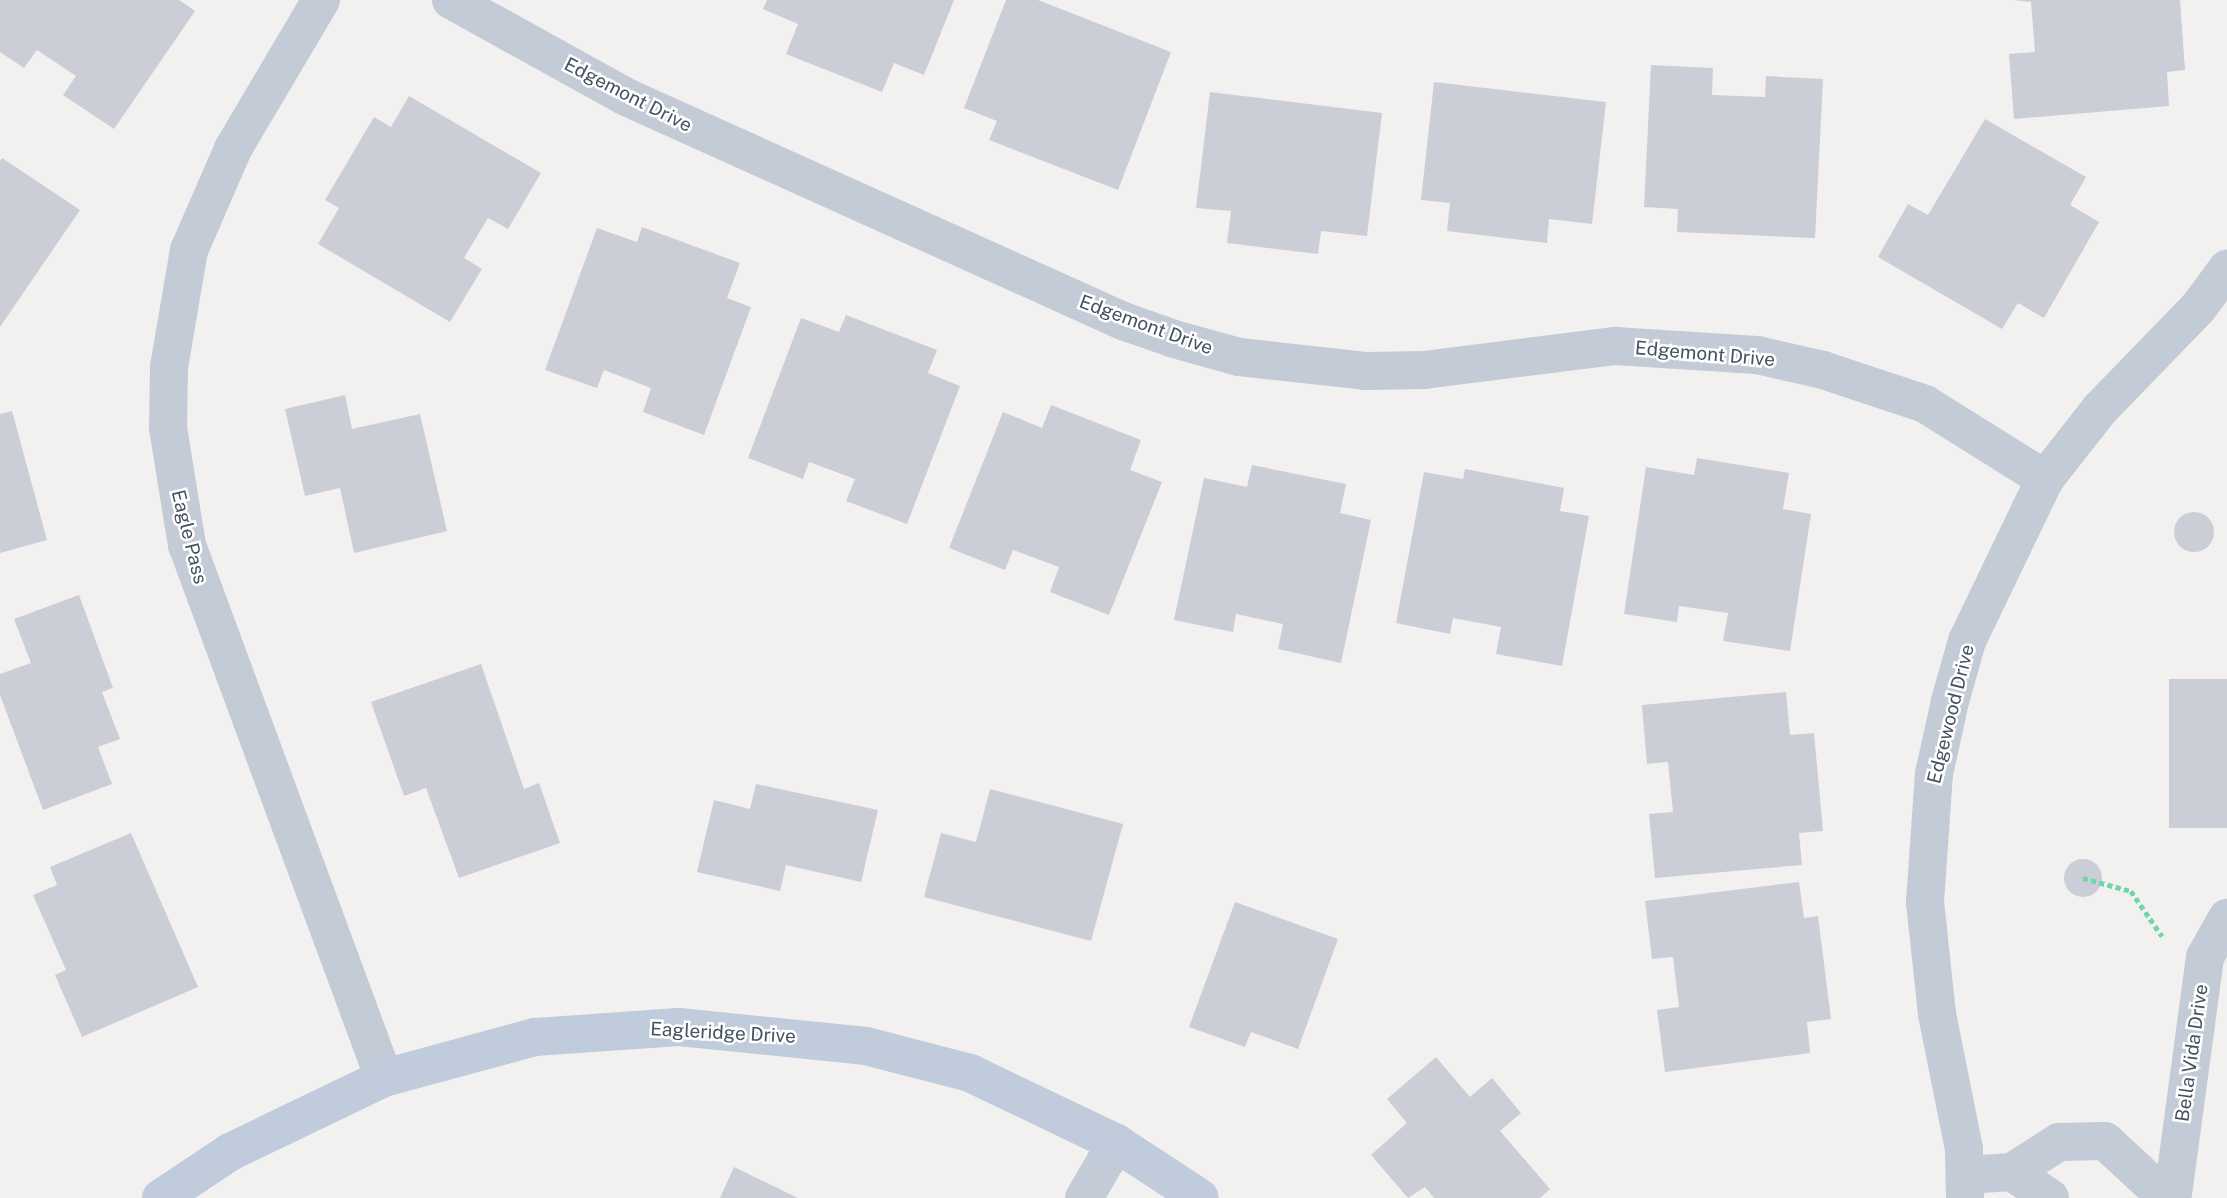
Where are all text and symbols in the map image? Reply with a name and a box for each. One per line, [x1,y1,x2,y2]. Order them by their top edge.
street label: Edgemont Drive [560,53,696,137]
street label: Edgemont Drive [1076,290,1216,360]
street label: Edgemont Drive [1634,337,1776,371]
street label: Eagle Pass [166,488,212,586]
street label: Edgewood Drive [1923,642,1979,786]
street label: Bella Vida Drive [2171,982,2213,1124]
street label: Eagleridge Drive [650,1018,796,1048]

